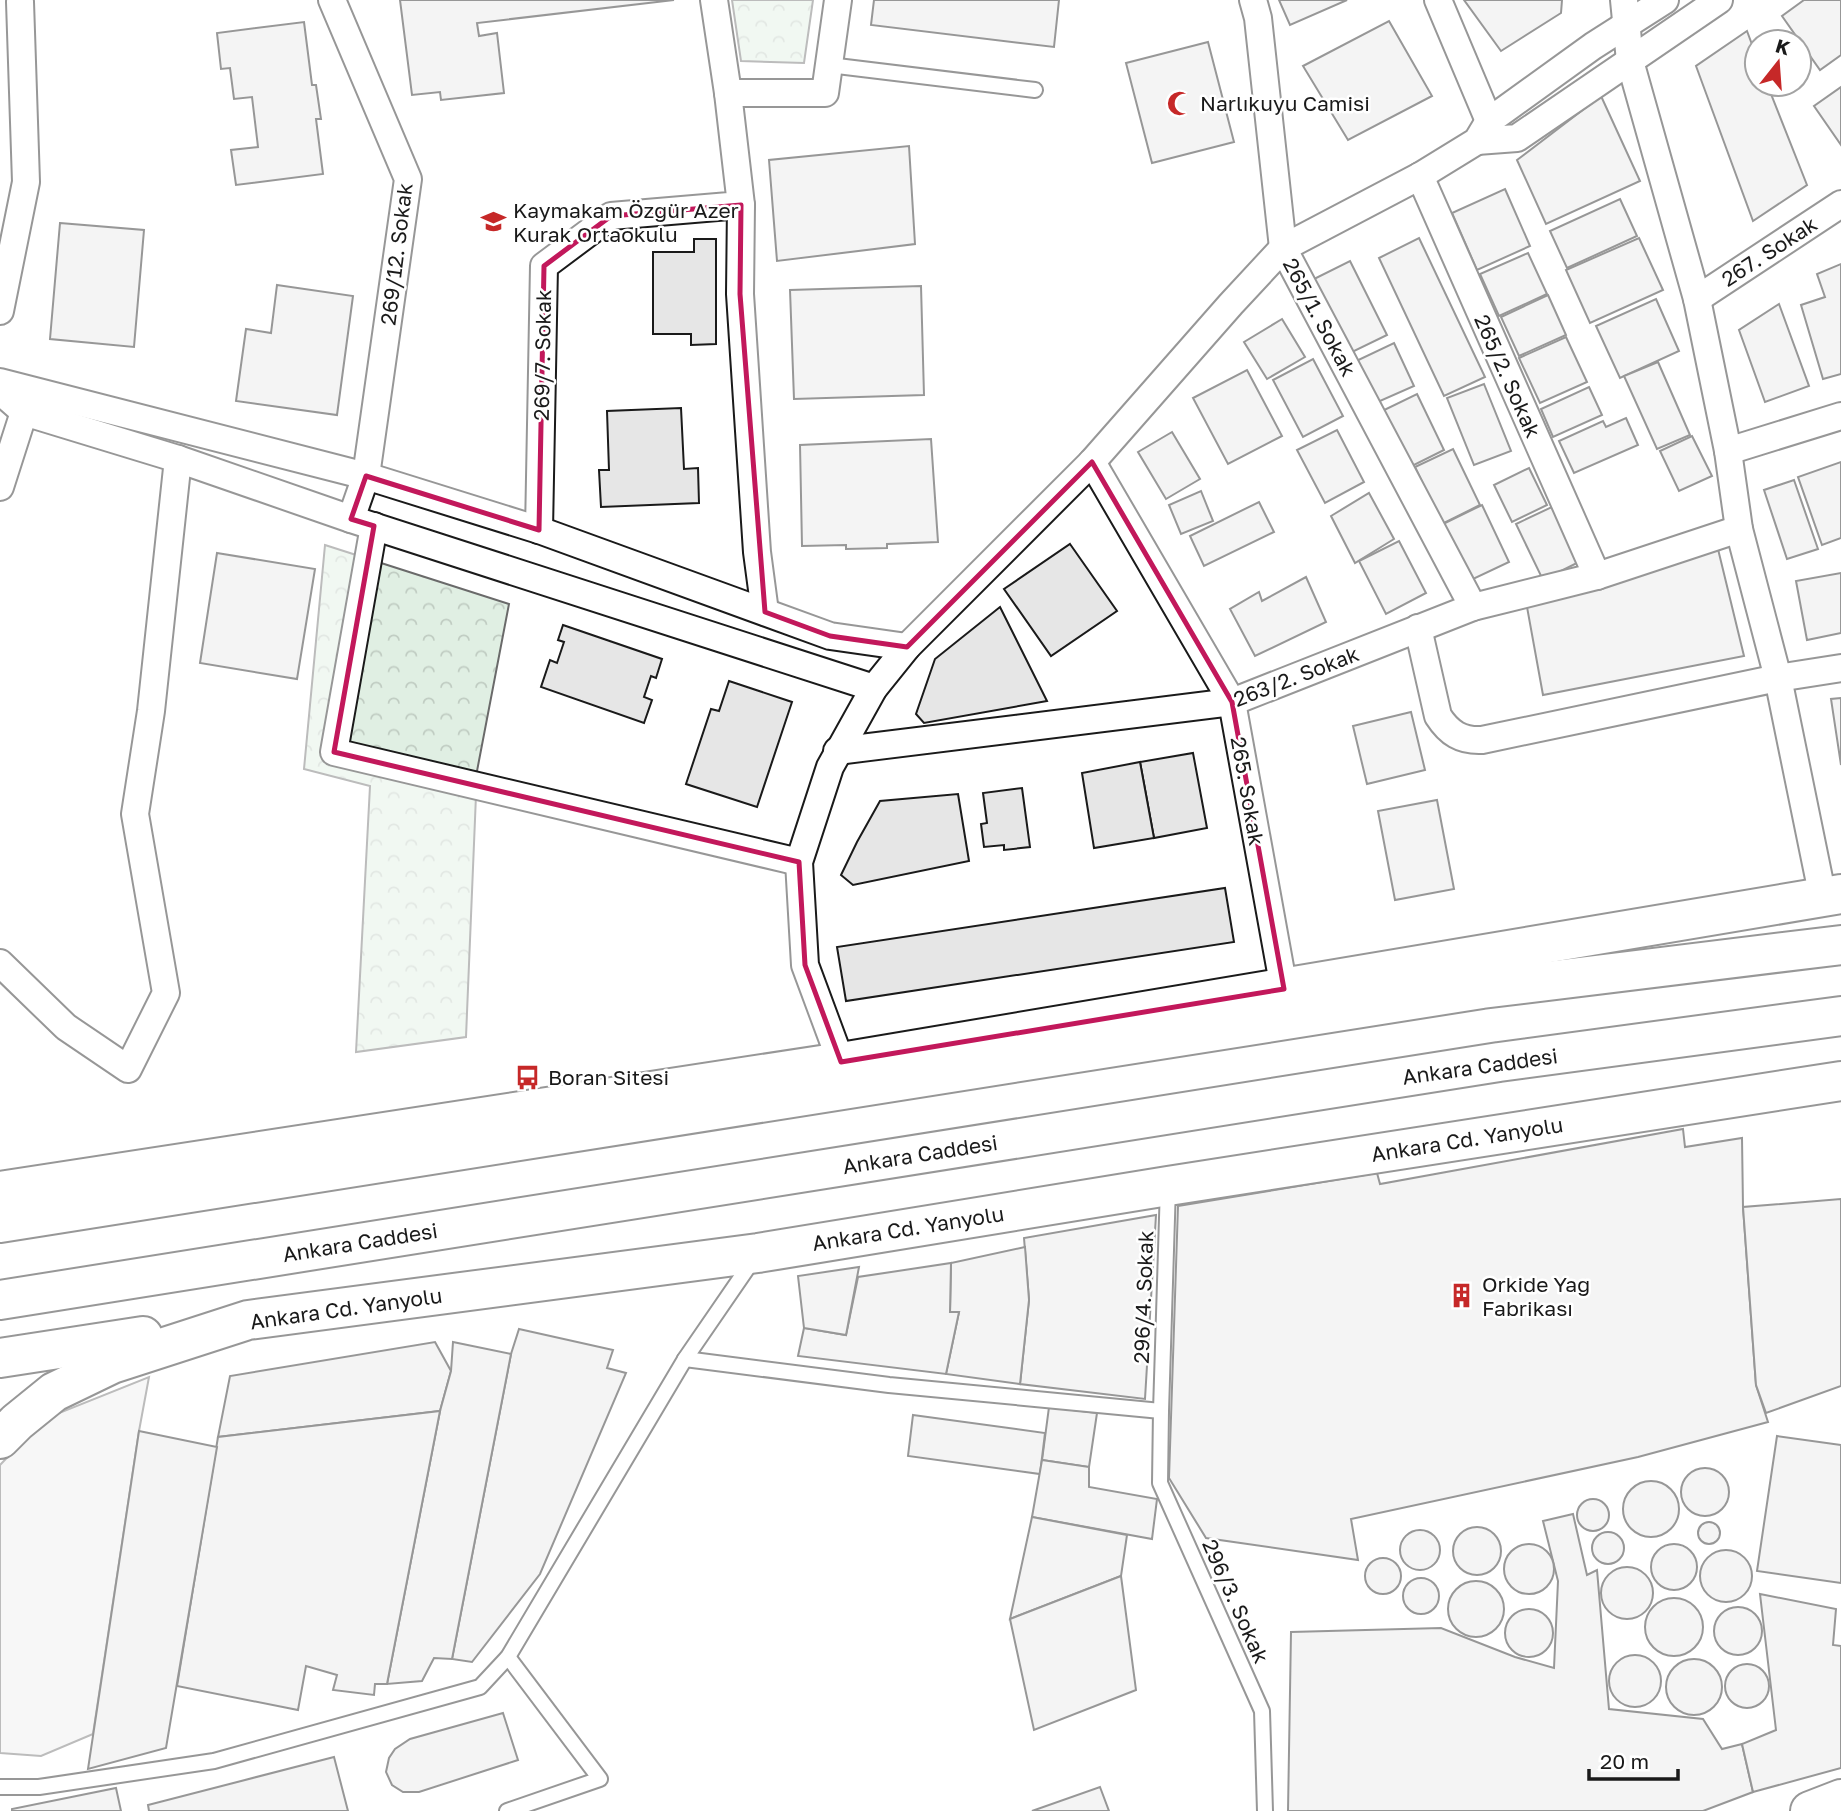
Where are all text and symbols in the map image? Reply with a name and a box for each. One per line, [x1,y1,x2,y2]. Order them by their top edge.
north arrow [1743,28,1813,98]
text: K [1773,33,1793,59]
mosque icon: Narlıkuyu Camisi [1166,89,1194,117]
place label: Narlıkuyu Camisi [1200,90,1370,116]
street label: 269/12. Sokak [374,181,418,327]
place label: Kaymakam Özgür Azer Kurak Ortaokulu [513,197,739,247]
school or university icon: Kaymakam Özgür Azer Kurak Ortaokulu [479,208,507,236]
street label: 267. Sokak [1716,210,1822,292]
street label: 265/1. Sokak [1278,253,1362,381]
street label: 269/7. Sokak [528,289,556,421]
street label: 265/2. Sokak [1469,310,1547,442]
street label: 263/2. Sokak [1230,640,1363,712]
street label: 265. Sokak [1226,735,1270,848]
street label: Ankara Caddesi [1401,1042,1559,1090]
bus stop icon: Boran Sitesi [514,1063,542,1091]
place label: Boran Sitesi [548,1064,669,1090]
street label: Ankara Cd. Yanyolu [1369,1111,1565,1167]
street label: Ankara Caddesi [841,1129,999,1179]
street label: Ankara Cd. Yanyolu [810,1200,1006,1256]
street label: Ankara Caddesi [281,1217,439,1267]
street label: 296/4. Sokak [1128,1230,1158,1364]
place label: Orkide Yağ Fabrikası [1482,1271,1590,1321]
street label: Ankara Cd. Yanyolu [248,1282,444,1334]
building icon: Orkide Yağ Fabrikası [1448,1282,1476,1310]
street label: 296/3. Sokak [1197,1535,1275,1667]
scale bar [1589,1738,1678,1782]
text: 20 m [1600,1748,1649,1774]

